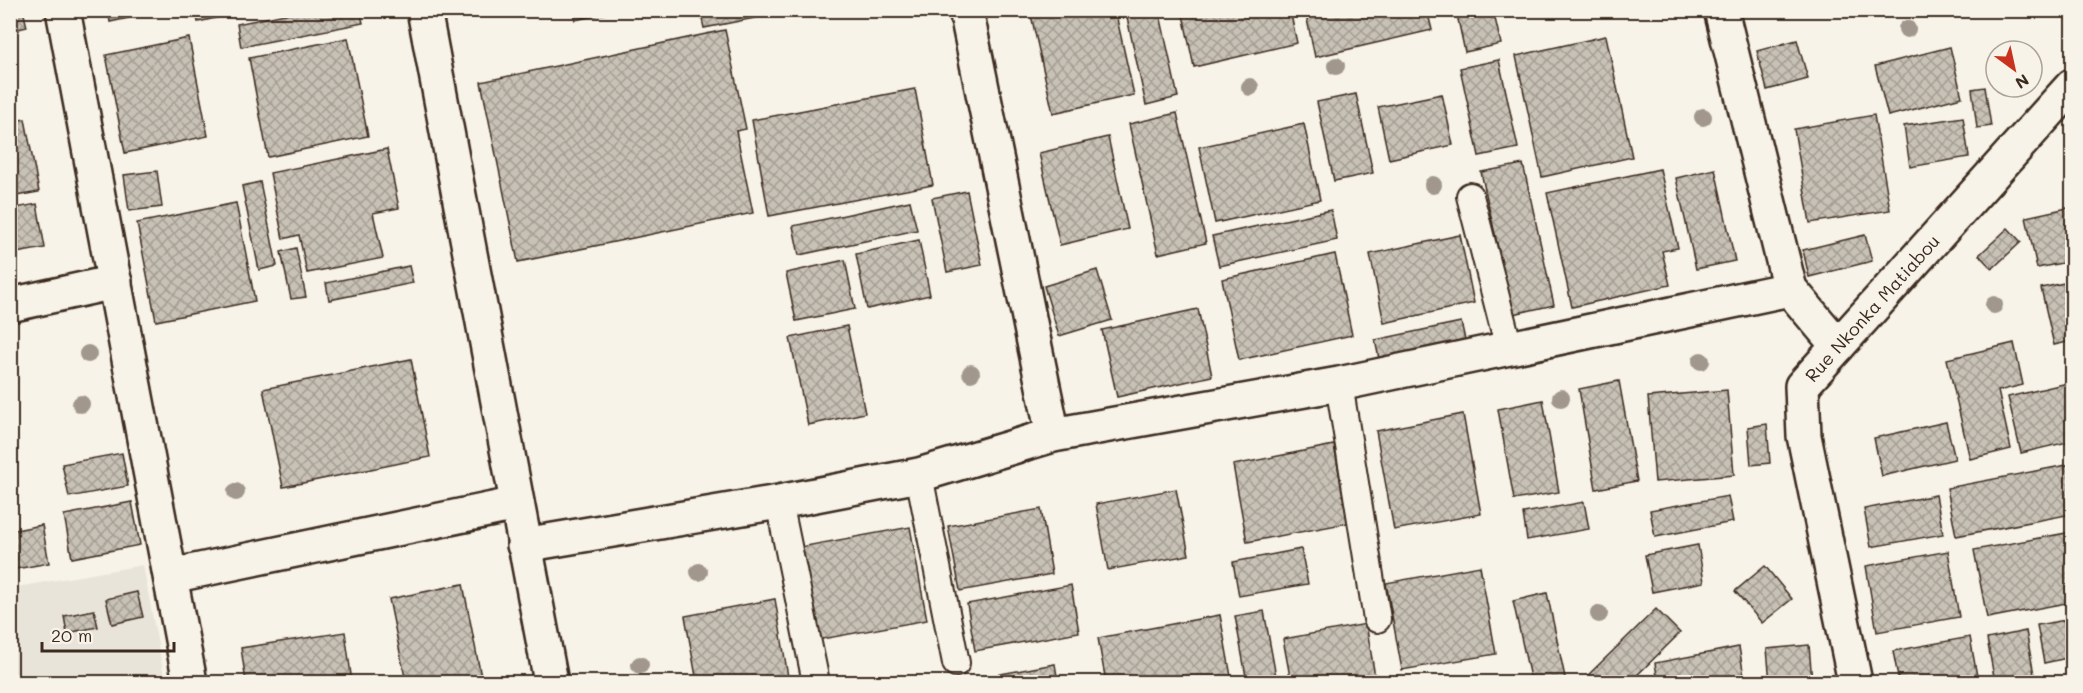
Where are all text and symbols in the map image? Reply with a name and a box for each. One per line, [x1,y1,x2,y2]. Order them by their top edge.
north arrow [1984,39,2044,99]
text: N [2012,70,2033,94]
street label: Rue Nkonka Matiabou [1799,229,1945,387]
scale bar [42,615,174,653]
text: 20 m [51,623,92,647]

